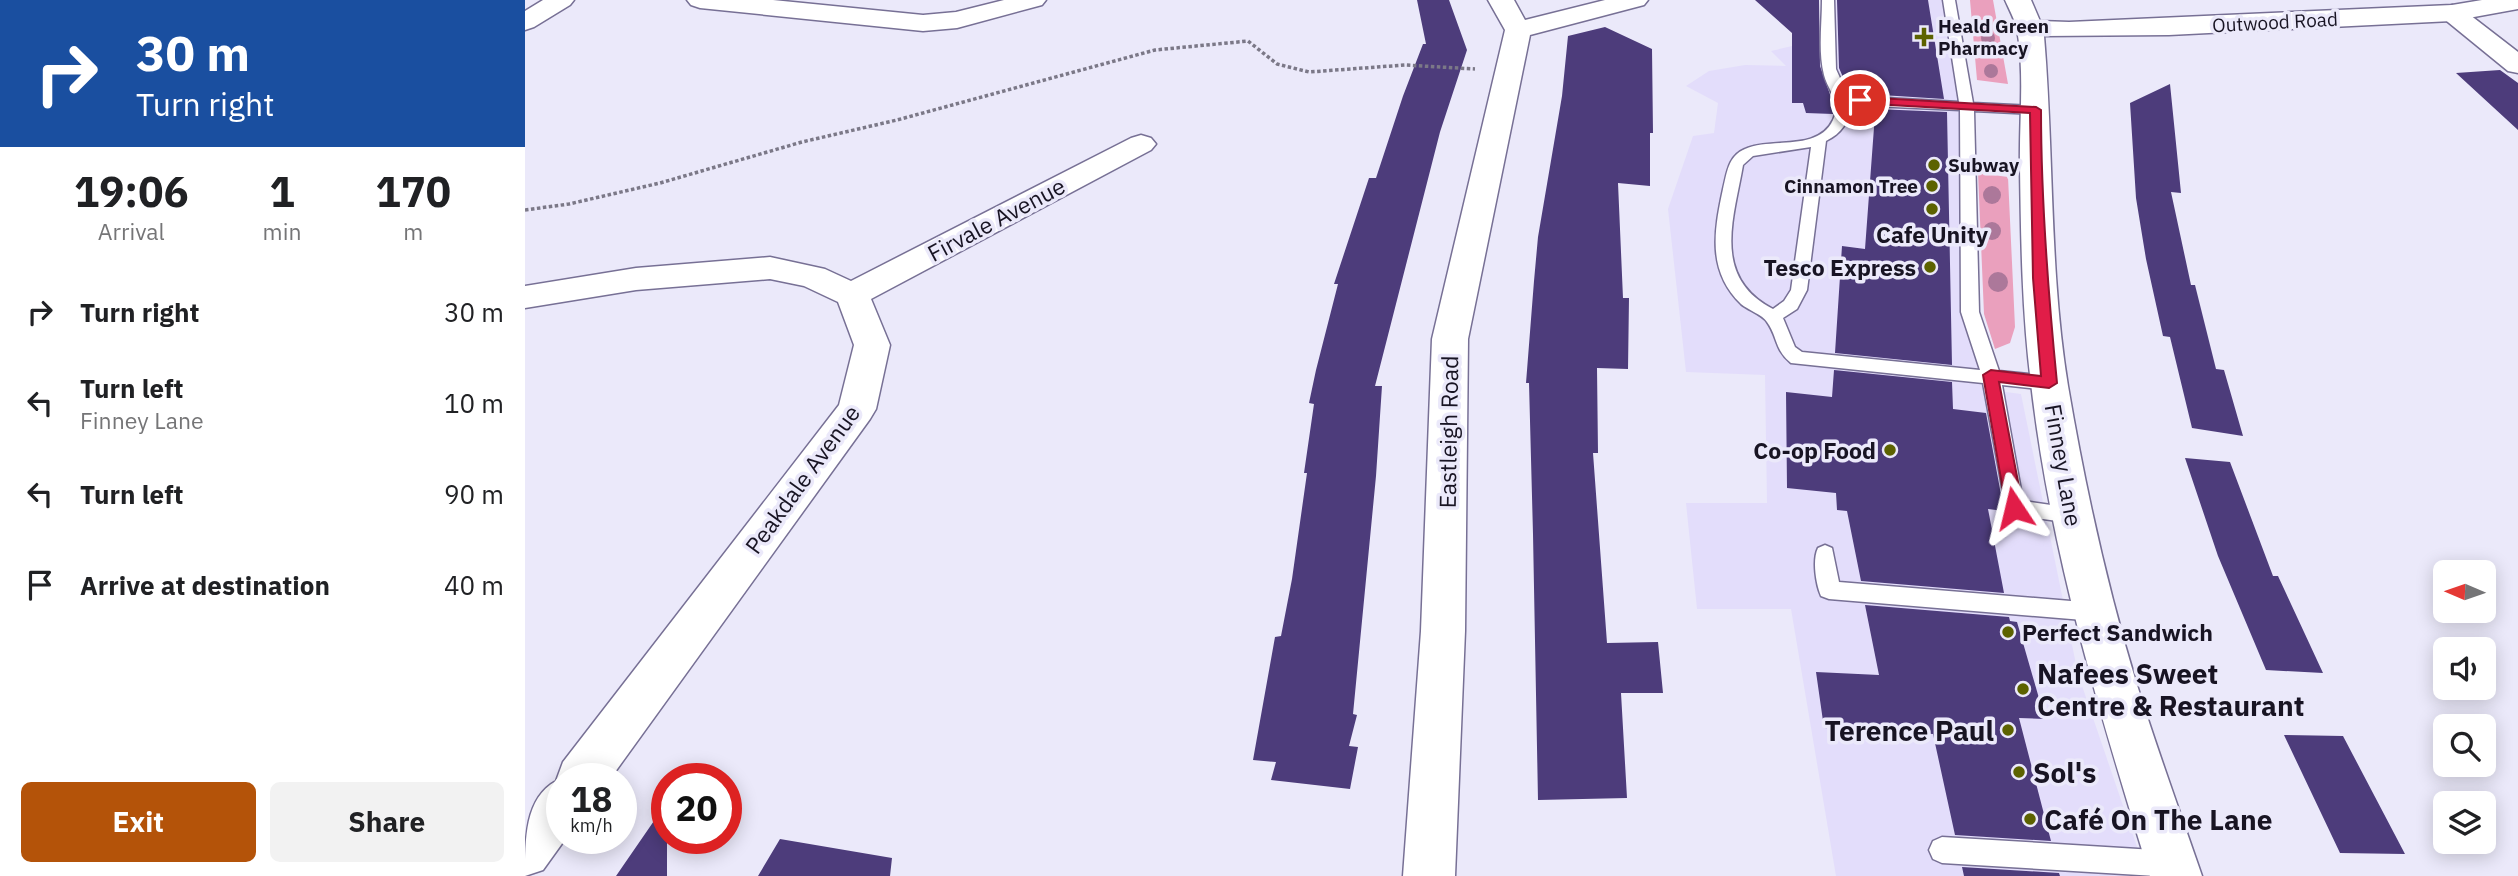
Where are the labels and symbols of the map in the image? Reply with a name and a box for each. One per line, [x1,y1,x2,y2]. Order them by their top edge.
street label: Outwood Road [2212,7,2338,37]
place label: Heald Green Pharmacy [1938,14,2049,60]
marker: Heald Green Pharmacy [1916,29,1932,45]
pin [1830,70,1890,130]
place label: Subway [1948,153,2020,177]
marker: Subway [1926,157,1942,173]
street label: Firvale Avenue [922,170,1070,268]
place label: Cinnamon Tree [1784,174,1918,198]
marker: Cinnamon Tree [1924,178,1940,194]
marker: Cafe Unity [1924,201,1940,217]
place label: Cafe Unity [1876,219,1989,249]
place label: Tesco Express [1763,252,1916,282]
marker: Tesco Express [1922,259,1938,275]
street label: Eastleigh Road [1432,355,1464,509]
street label: Peakdale Avenue [738,399,866,559]
street label: Finney Lane [2038,402,2090,528]
place label: Co-op Food [1753,435,1876,465]
marker: Co-op Food [1882,442,1898,458]
position arrow [1977,471,2051,545]
north arrow [2433,560,2495,623]
place label: Perfect Sandwich [2022,617,2213,647]
marker: Perfect Sandwich [2000,624,2016,640]
place label: Nafees Sweet Centre & Restaurant [2037,655,2304,724]
marker: Nafees Sweet Centre & Restaurant [2015,681,2031,697]
place label: Terence Paul [1824,712,1994,749]
marker: Terence Paul [2000,722,2016,738]
place label: Sol's [2033,754,2096,791]
speed limit sign: 20 [651,763,742,854]
marker: Sol's [2011,764,2027,780]
place label: Café On The Lane [2044,801,2272,838]
marker: Café On The Lane [2022,811,2038,827]

